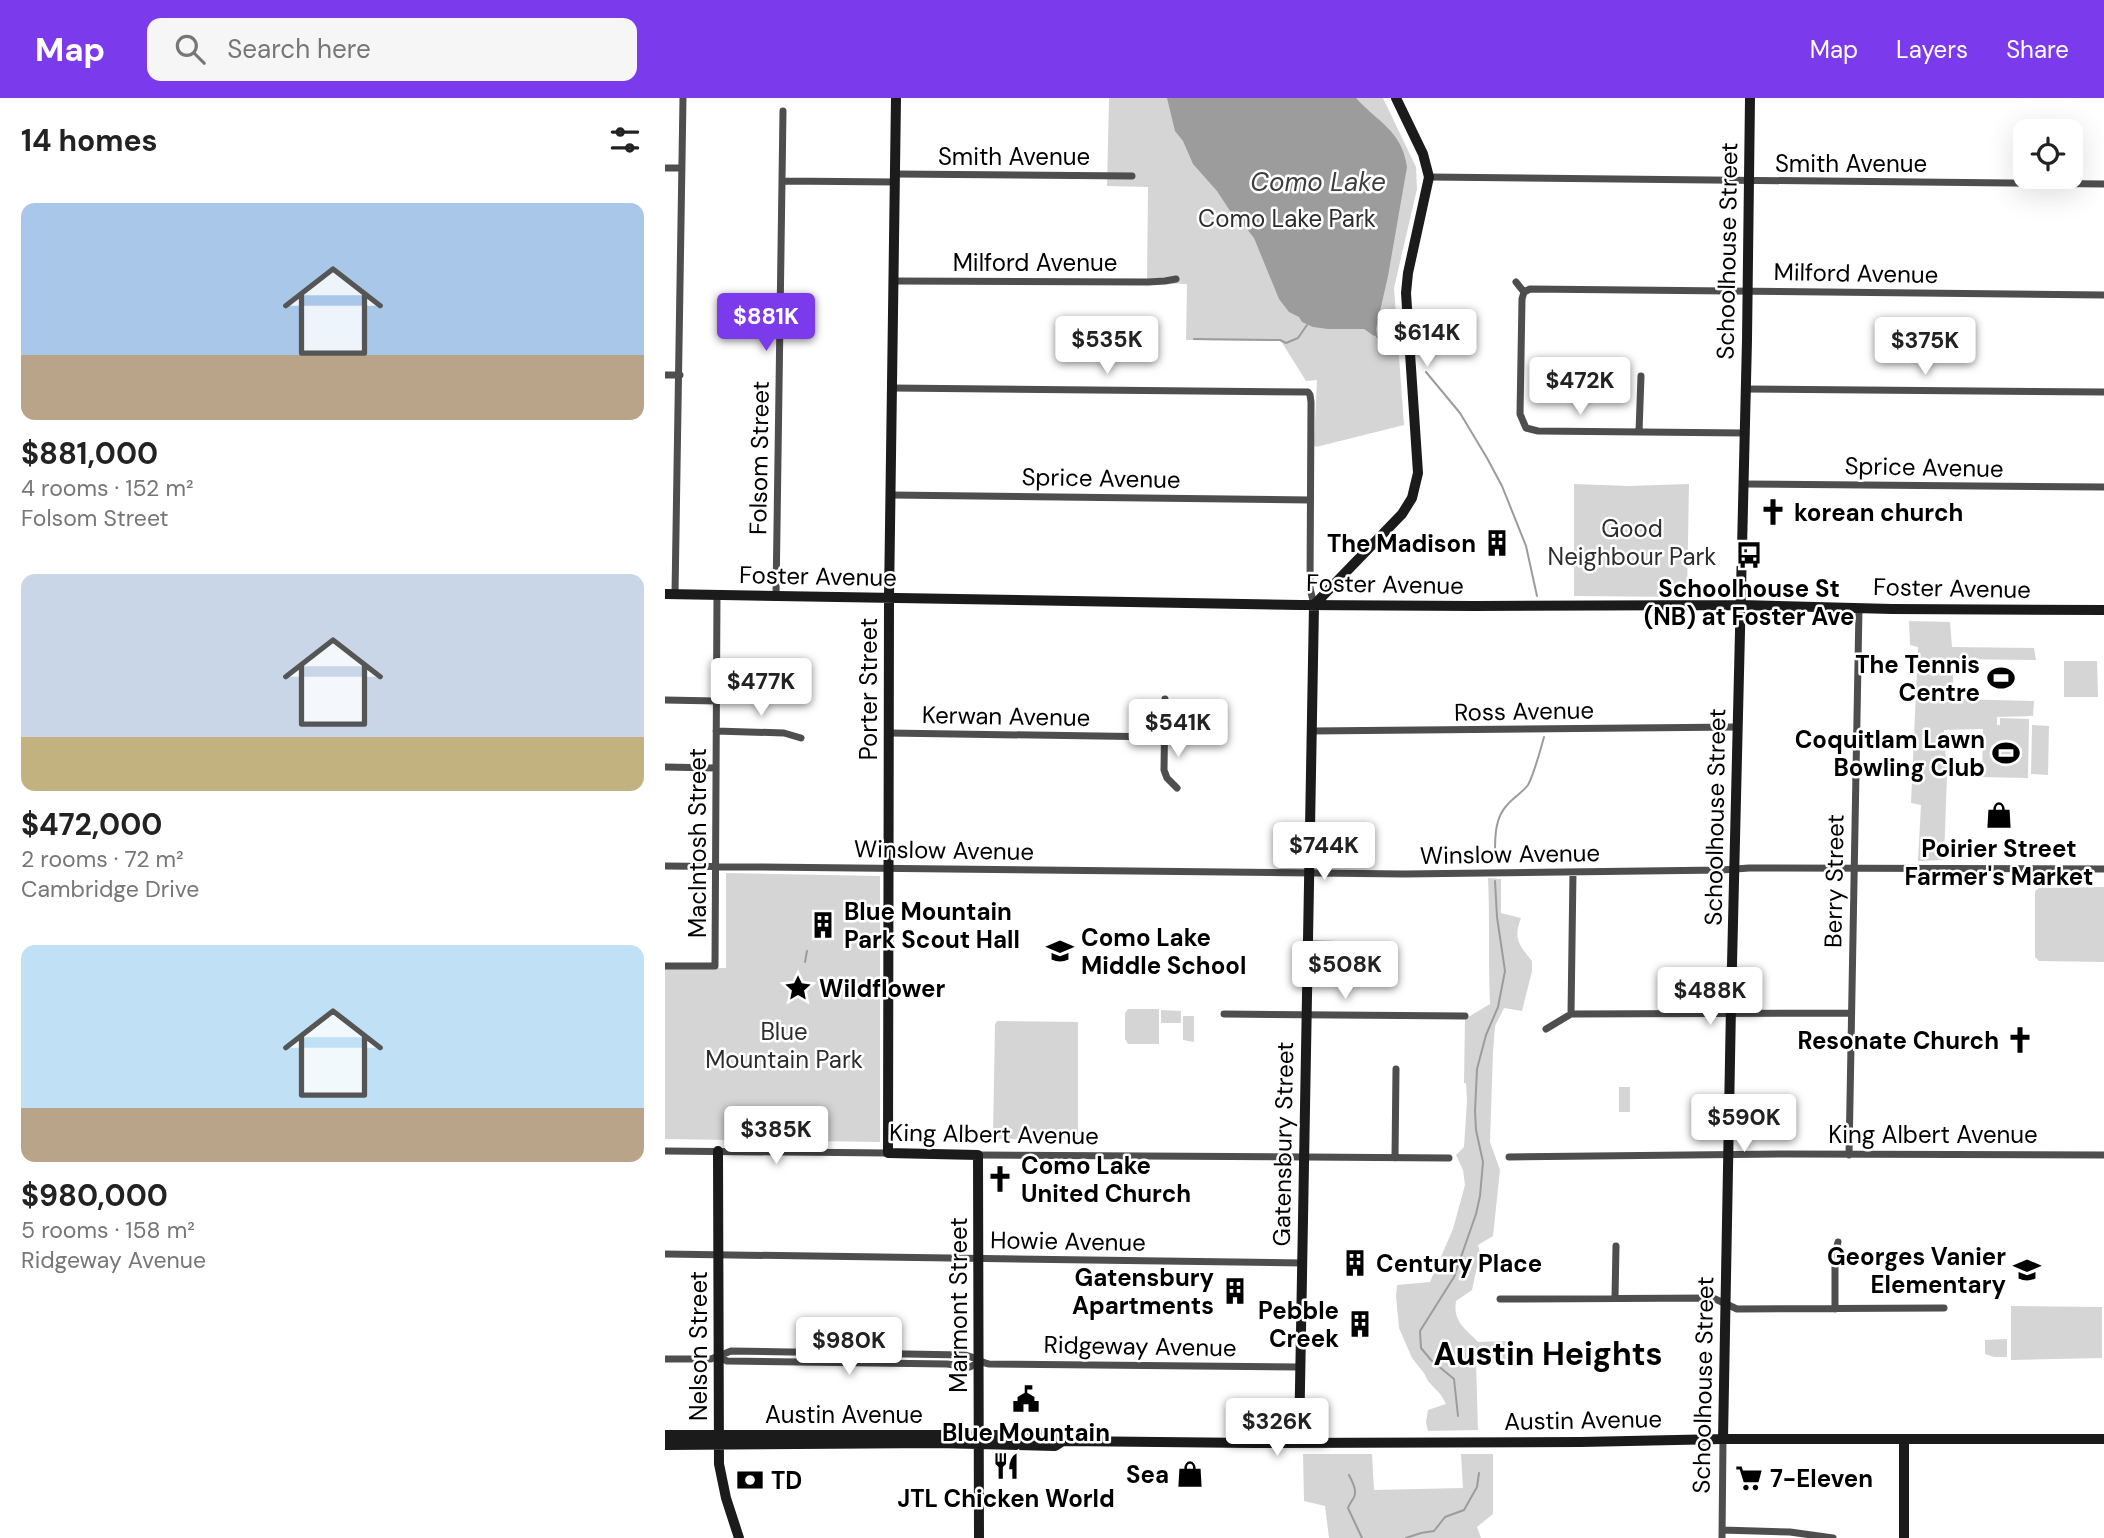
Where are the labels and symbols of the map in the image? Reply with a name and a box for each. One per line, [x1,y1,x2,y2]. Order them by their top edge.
street label: Smith Avenue [938,141,1090,172]
street label: Schoolhouse Street [1710,142,1744,360]
street label: Smith Avenue [1775,148,1927,179]
water label: Como Lake [1250,165,1386,199]
park label: Como Lake Park [1198,203,1376,234]
street label: Milford Avenue [953,247,1117,278]
street label: Milford Avenue [1773,256,1939,290]
pin: $881K [717,294,815,353]
pin: $614K [1378,310,1476,369]
pin: $535K [1058,316,1156,376]
pin: $375K [1876,317,1974,377]
pin: $472K [1531,358,1629,417]
street label: Folsom Street [742,381,776,535]
street label: Sprice Avenue [1844,450,2004,484]
street label: Sprice Avenue [1021,461,1181,495]
church icon: korean church [1758,497,1788,527]
place label: korean church [1794,497,1963,528]
park label: Good Neighbour Park [1548,513,1716,572]
place label: The Madison [1327,528,1476,559]
building icon: The Madison [1482,528,1512,558]
bus stop icon: Schoolhouse St (NB) at Foster Ave [1734,540,1764,570]
street label: Foster Avenue [739,559,897,593]
street label: Foster Avenue [1306,567,1464,601]
street label: Foster Avenue [1873,571,2031,605]
place label: Schoolhouse St (NB) at Foster Ave [1644,573,1854,632]
street label: Porter Street [853,618,884,760]
place label: The Tennis Centre [1855,649,1980,708]
pin: $477K [712,658,810,718]
sports icon: The Tennis Centre [1986,663,2016,693]
street label: Ross Avenue [1454,694,1594,728]
street label: Kerwan Avenue [922,699,1090,733]
pin: $541K [1129,700,1227,759]
street label: Schoolhouse Street [1698,708,1732,926]
place label: Coquitlam Lawn Bowling Club [1795,724,1985,783]
sports icon: Coquitlam Lawn Bowling Club [1991,738,2021,768]
street label: MacIntosh Street [682,748,713,938]
shop icon: Poirier Street Farmer's Market [1984,800,2014,830]
street label: Berry Street [1817,814,1851,948]
pin: $744K [1275,822,1373,882]
street label: Winslow Avenue [854,833,1034,867]
place label: Poirier Street Farmer's Market [1905,833,2093,892]
street label: Winslow Avenue [1420,837,1600,871]
place label: Blue Mountain Park Scout Hall [844,896,1020,955]
building icon: Blue Mountain Park Scout Hall [808,910,838,940]
place label: Como Lake Middle School [1081,922,1246,981]
school or university icon: Como Lake Middle School [1045,936,1075,966]
pin: $508K [1296,942,1394,1001]
pin: $488K [1661,968,1759,1027]
place icon: Wildflower [783,973,813,1003]
place label: Wildflower [819,973,945,1004]
park label: Blue Mountain Park [705,1016,863,1075]
place label: Resonate Church [1797,1025,1999,1056]
church icon: Resonate Church [2005,1025,2035,1055]
street label: Gatensbury Street [1266,1041,1300,1247]
pin: $590K [1695,1094,1793,1154]
pin: $385K [727,1107,825,1166]
street label: King Albert Avenue [889,1117,1099,1151]
street label: King Albert Avenue [1828,1119,2038,1150]
place label: Como Lake United Church [1021,1150,1191,1209]
church icon: Como Lake United Church [985,1164,1015,1194]
street label: Marmont Street [943,1217,974,1393]
street label: Howie Avenue [990,1224,1146,1258]
place label: Georges Vanier Elementary [1827,1241,2006,1300]
building icon: Century Place [1340,1248,1370,1278]
place label: Century Place [1376,1248,1542,1279]
school or university icon: Georges Vanier Elementary [2012,1255,2042,1285]
place label: Gatensbury Apartments [1072,1262,1214,1321]
street label: Nelson Street [683,1271,714,1421]
building icon: Gatensbury Apartments [1220,1276,1250,1306]
street label: Schoolhouse Street [1686,1276,1720,1494]
place label: Pebble Creek [1258,1295,1339,1354]
building icon: Pebble Creek [1345,1309,1375,1339]
pin: $980K [800,1318,898,1377]
street label: Ridgeway Avenue [1043,1329,1237,1363]
district label: Austin Heights [1433,1333,1663,1375]
public building icon: Blue Mountain [1011,1384,1041,1414]
pin: $326K [1228,1398,1326,1458]
street label: Austin Avenue [765,1399,923,1430]
street label: Austin Avenue [1504,1403,1662,1437]
place label: Blue Mountain [942,1417,1110,1448]
restaurant icon: JTL Chicken World [991,1451,1021,1481]
place label: Sea [1126,1459,1169,1490]
shop icon: Sea [1175,1459,1205,1489]
supermarket icon: 7-Eleven [1734,1463,1764,1493]
place label: 7-Eleven [1770,1463,1873,1494]
bank icon: TD [735,1465,765,1495]
place label: TD [771,1465,802,1496]
place label: JTL Chicken World [897,1483,1115,1514]

